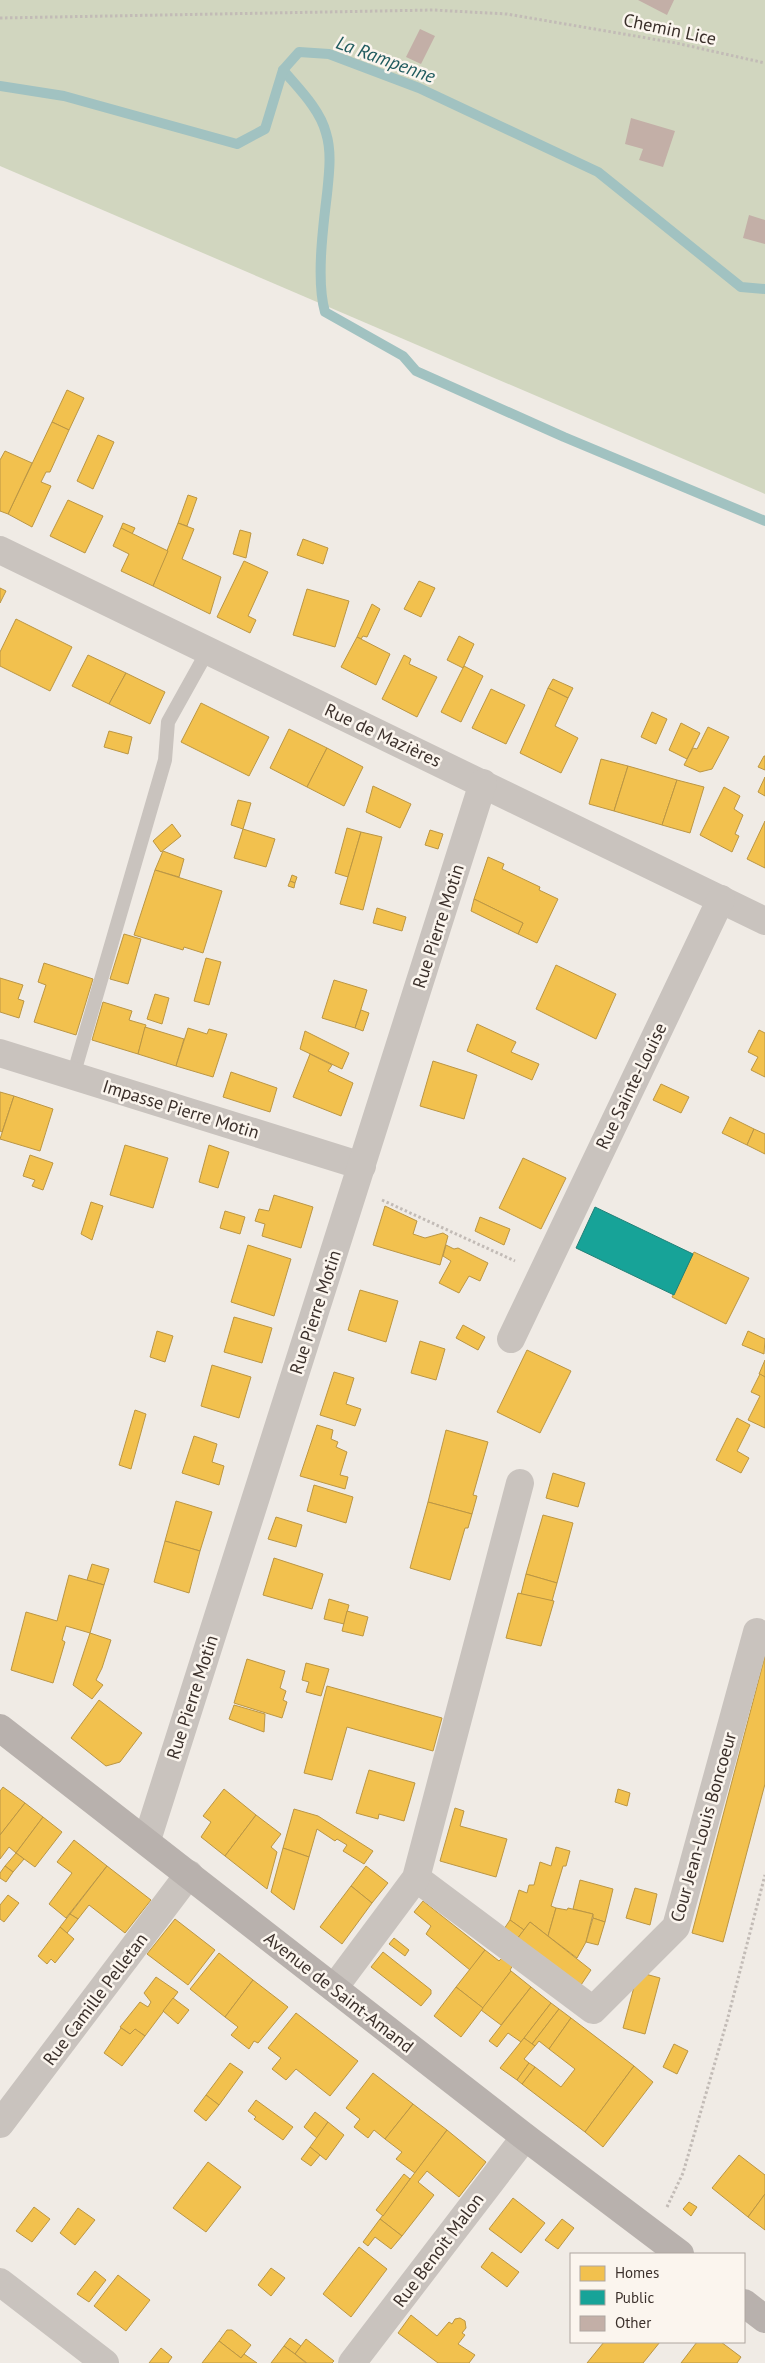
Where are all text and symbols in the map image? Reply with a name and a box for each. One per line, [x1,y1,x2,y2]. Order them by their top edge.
street label: Chemin Lice [621,8,719,50]
water label: La Rampenne [333,30,439,88]
street label: Rue de Mazières [321,698,445,772]
street label: Rue Pierre Motin [407,861,469,991]
street label: Rue Sainte-Louise [590,1019,672,1153]
street label: Impasse Pierre Motin [100,1074,262,1144]
street label: Rue Pierre Motin [284,1247,346,1377]
street label: Rue Pierre Motin [161,1632,223,1762]
street label: Cour Jean-Louis Boncoeur [665,1729,741,1925]
street label: Avenue de Saint-Amand [260,1926,418,2058]
street label: Rue Camille Pelletan [38,1928,152,2070]
street label: Rue Benoit Malon [388,2188,488,2312]
legend [570,2253,745,2343]
text: Homes [615,2263,659,2282]
text: Public [615,2288,654,2307]
text: Other [615,2313,651,2332]

